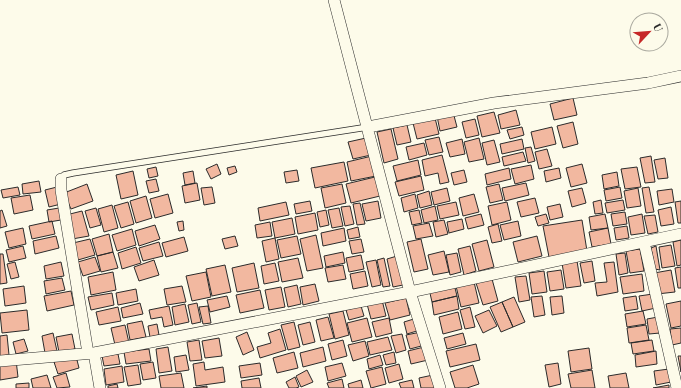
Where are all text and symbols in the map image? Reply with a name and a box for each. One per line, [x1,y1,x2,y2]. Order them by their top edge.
north arrow [629,12,669,52]
text: U [650,21,667,34]

